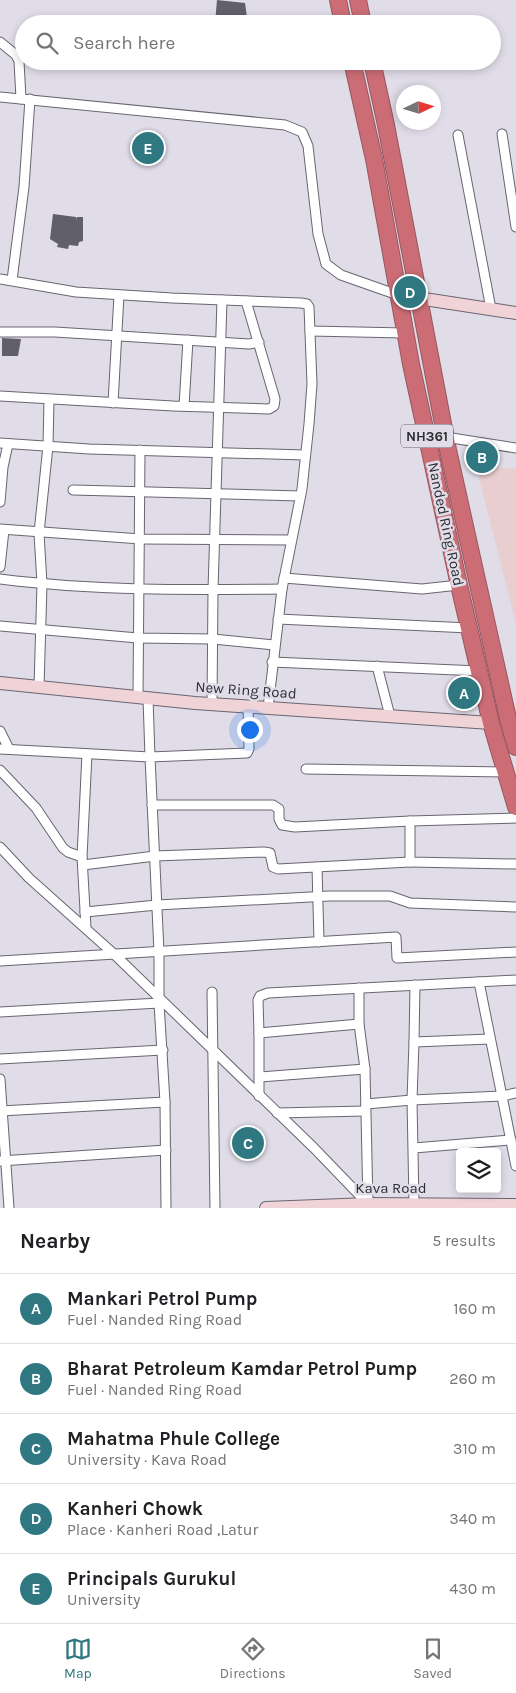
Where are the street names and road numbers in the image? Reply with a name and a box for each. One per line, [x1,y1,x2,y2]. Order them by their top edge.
road number: NH361 [401,424,453,448]
street label: Nanded Ring Road [424,461,468,587]
street label: New Ring Road [195,677,297,703]
street label: Kava Road [355,1179,427,1197]

